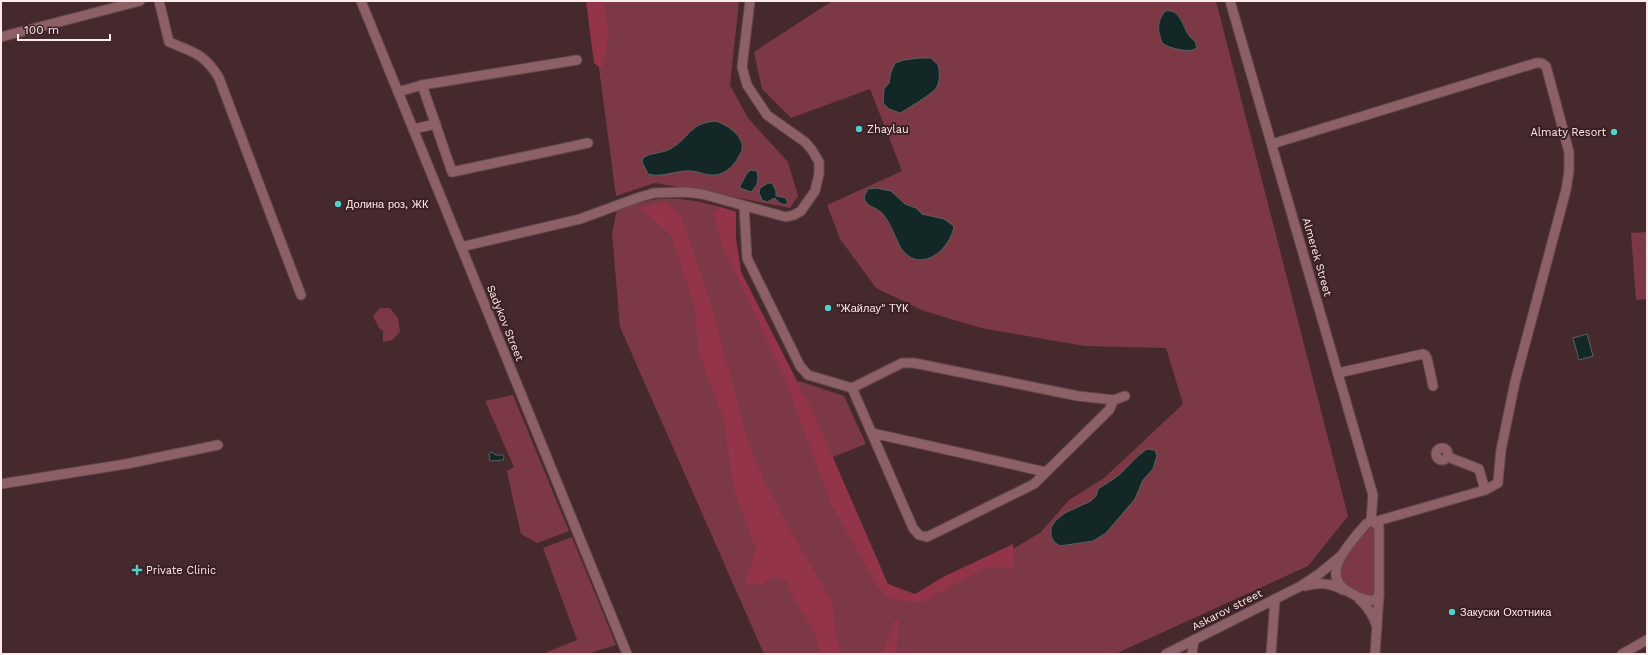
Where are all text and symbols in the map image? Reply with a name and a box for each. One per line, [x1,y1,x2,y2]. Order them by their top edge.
scale bar [18,16,110,42]
text: 100 m [24,23,59,37]
place label: Zhaylau [867,123,909,136]
marker: Zhaylau [854,124,864,134]
place label: Almaty Resort [1530,126,1606,139]
marker: Almaty Resort [1609,127,1619,137]
place label: Долина роз, ЖК [346,198,429,211]
marker: Долина роз, ЖК [333,199,343,209]
street label: Almerek Street [1300,216,1335,298]
street label: Sadykov Street [484,283,526,363]
place label: "Жайлау" ТҮК [836,302,909,315]
marker: "Жайлау" ТҮК [823,303,833,313]
marker: Private Clinic [131,564,143,576]
place label: Private Clinic [146,564,216,577]
street label: Askarov street [1190,586,1265,633]
place label: Закуски Охотника [1460,606,1552,619]
marker: Закуски Охотника [1447,607,1457,617]

